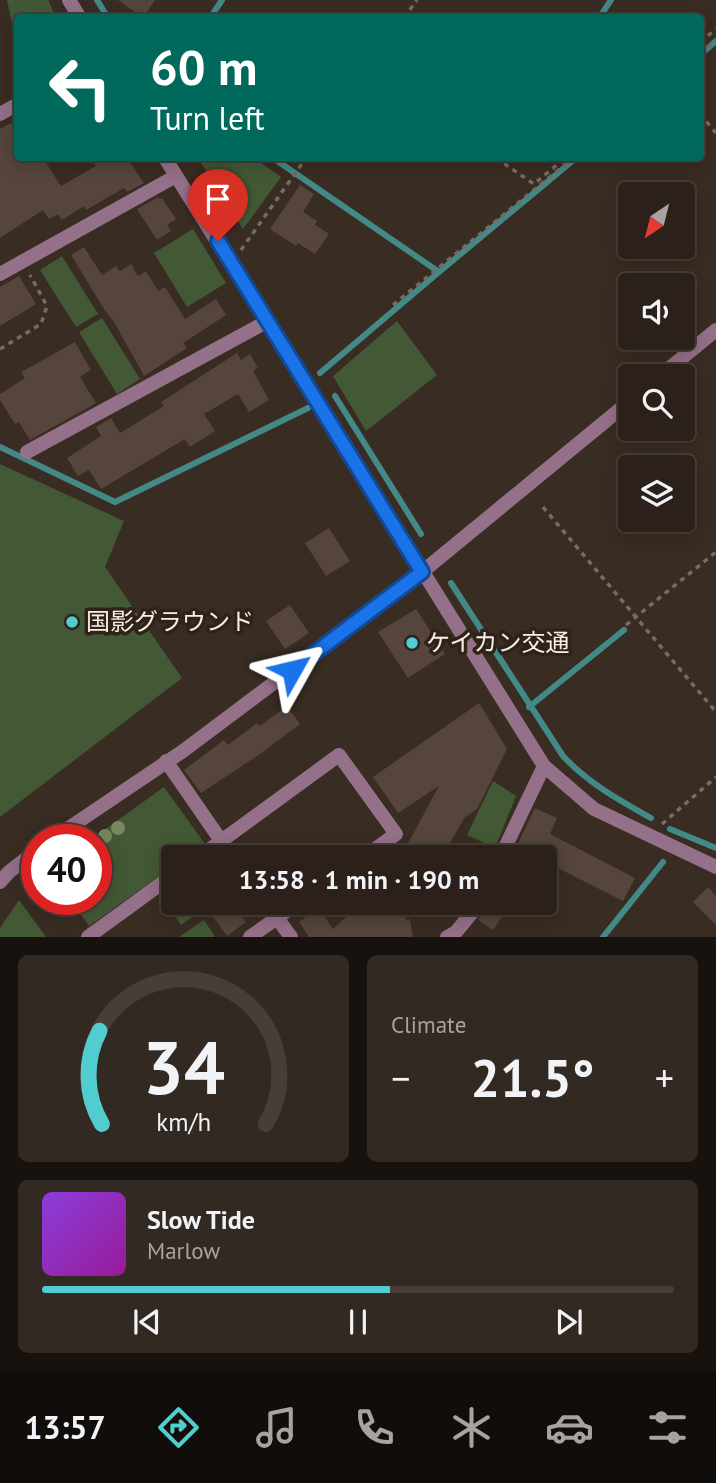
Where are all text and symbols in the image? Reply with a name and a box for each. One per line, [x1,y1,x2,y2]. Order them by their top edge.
text: 60 m [150,35,257,99]
icon: left [35,42,126,133]
text: Turn left [150,97,265,139]
pin [188,169,248,241]
icon: arrive [199,180,237,218]
north arrow [618,182,695,259]
map controls [618,182,695,532]
button: sound [618,273,695,350]
button: search [618,364,695,441]
button: layers [618,455,695,532]
place label: 国影グラウンド [86,606,254,637]
marker: 国影グラウンド [64,614,80,630]
place label: ケイカン交通 [426,627,570,658]
position arrow [255,633,329,707]
marker: ケイカン交通 [404,635,420,651]
speed limit sign: 40 [21,824,112,915]
text: 13:58 · 1 min · 190 m [239,863,479,896]
text: Climate [391,1010,466,1039]
text: 34 [142,1021,225,1115]
text: 21.5° [471,1044,594,1111]
text: − [391,1053,410,1102]
text: + [655,1053,674,1102]
text: km/h [156,1106,211,1138]
text: Slow Tide [147,1203,255,1236]
text: Marlow [147,1236,220,1265]
icon: previous [128,1303,166,1341]
icon: pause [339,1303,377,1341]
icon: next [550,1303,588,1341]
icon: directions [154,1403,203,1452]
icon: music [252,1403,301,1452]
icon: phone [350,1403,399,1452]
icon: climate [447,1403,496,1452]
icon: car [545,1403,594,1452]
icon: filters [643,1403,692,1452]
text: 13:57 [24,1406,106,1448]

